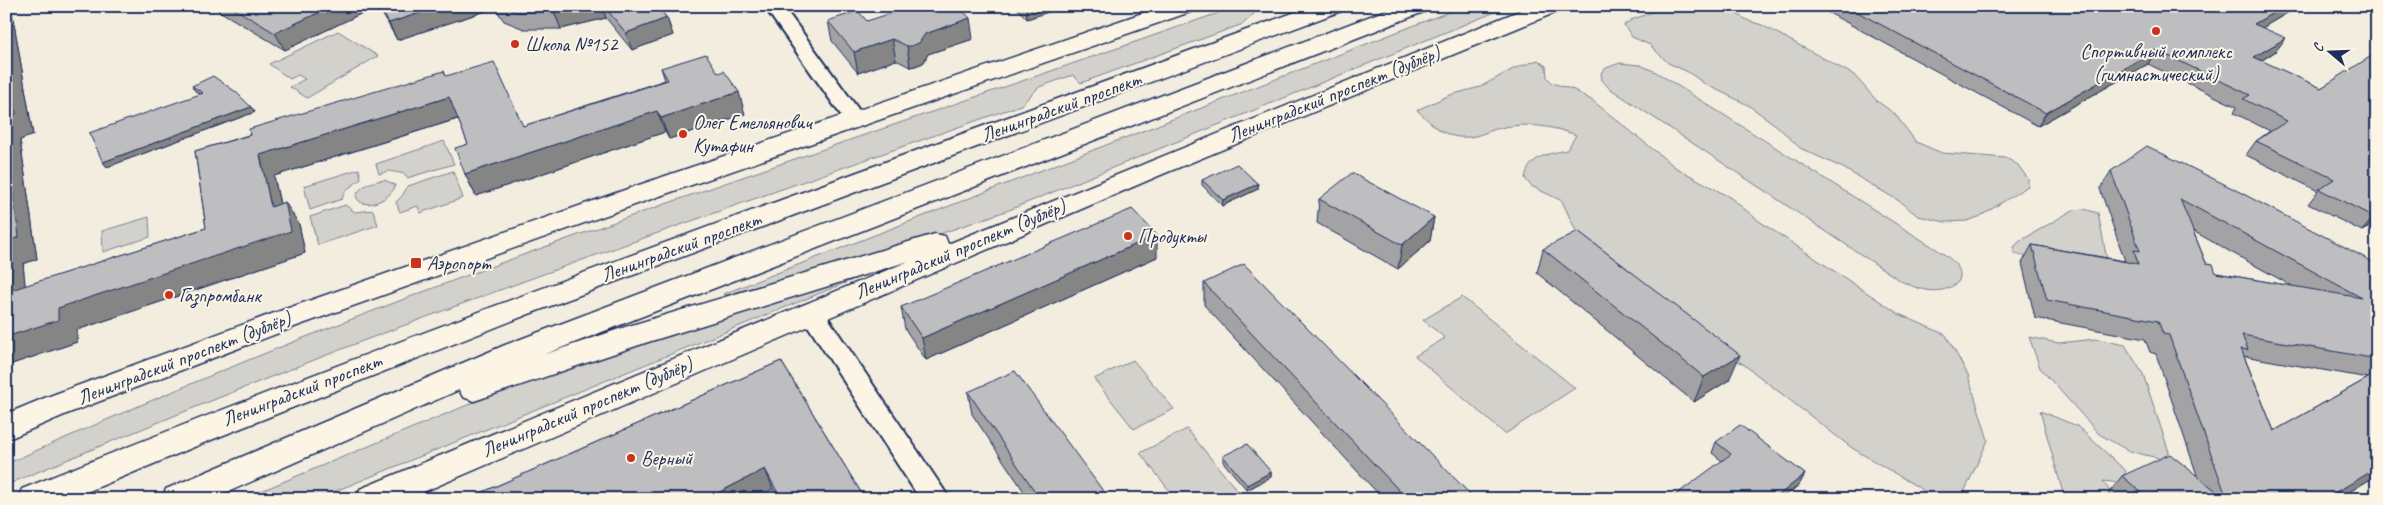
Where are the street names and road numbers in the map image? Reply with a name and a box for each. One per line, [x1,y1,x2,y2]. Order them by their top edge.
street label: Ленинградский проспект (дублёр) [1224,39,1445,148]
street label: Ленинградский проспект [977,66,1145,148]
street label: Ленинградский проспект (дублёр) [851,193,1070,305]
street label: Ленинградский проспект [597,206,765,288]
street label: Ленинградский проспект (дублёр) [74,305,296,410]
street label: Ленинградский проспект [219,348,386,432]
street label: Ленинградский проспект (дублёр) [478,351,697,463]

